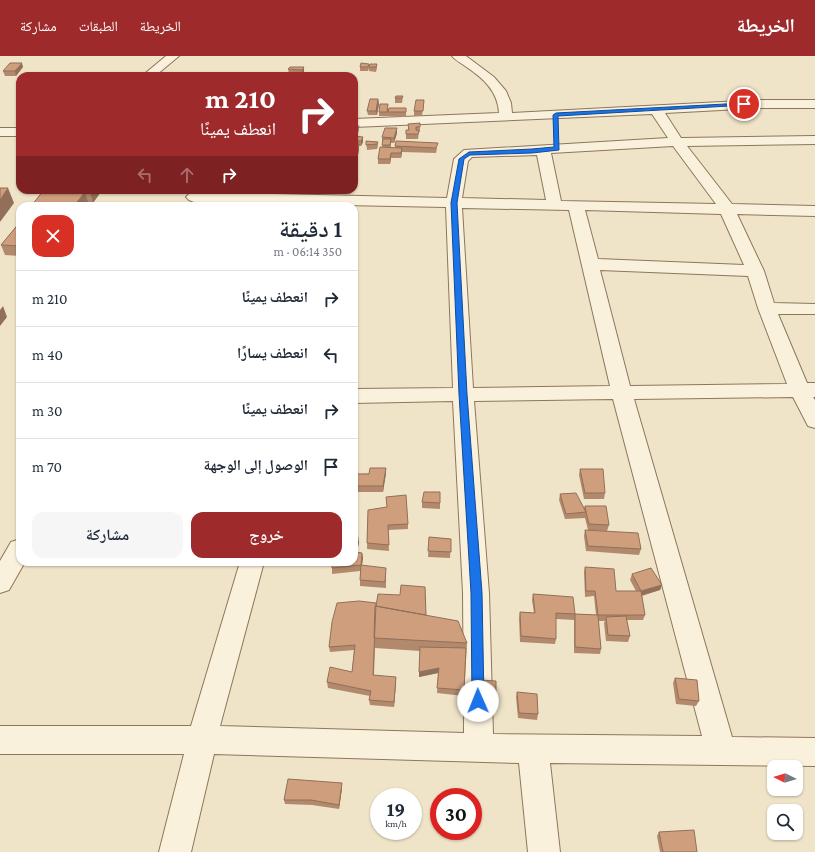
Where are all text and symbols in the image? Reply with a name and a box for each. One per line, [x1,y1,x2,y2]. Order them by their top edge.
text: الخريطة [737,15,795,36]
text: مشاركة [20,18,57,34]
text: الطبقات [79,18,118,34]
text: الخريطة [140,18,181,34]
text: 210 m [205,83,276,114]
pin [727,87,761,121]
icon: right [290,88,342,140]
icon: arrive [733,93,755,115]
text: انعطف يمينًا [200,119,276,139]
icon: left [134,164,156,186]
icon: ahead [176,164,198,186]
icon: right [218,164,240,186]
button: close [32,215,74,257]
text: 1 دقيقة [279,215,342,242]
text: 350 m · 06:14 [274,244,342,259]
icon: right [320,288,342,310]
text: انعطف يمينًا [241,289,308,305]
text: 210 m [32,291,68,307]
icon: left [320,344,342,366]
text: انعطف يسارًا [237,345,308,361]
text: 40 m [32,347,63,363]
icon: right [320,400,342,422]
text: انعطف يمينًا [241,401,308,417]
text: 30 m [32,403,62,419]
icon: arrive [320,456,342,478]
text: الوصول إلى الوجهة [204,457,308,473]
text: 70 m [32,459,62,475]
button: مشاركة [32,512,183,558]
button: خروج [191,512,342,558]
position arrow [457,680,499,722]
north arrow [767,760,803,796]
map controls [767,760,803,840]
speed limit sign: 30 [430,788,482,840]
text: 19 [387,798,405,820]
button: search [767,804,803,840]
text: km/h [385,818,407,829]

